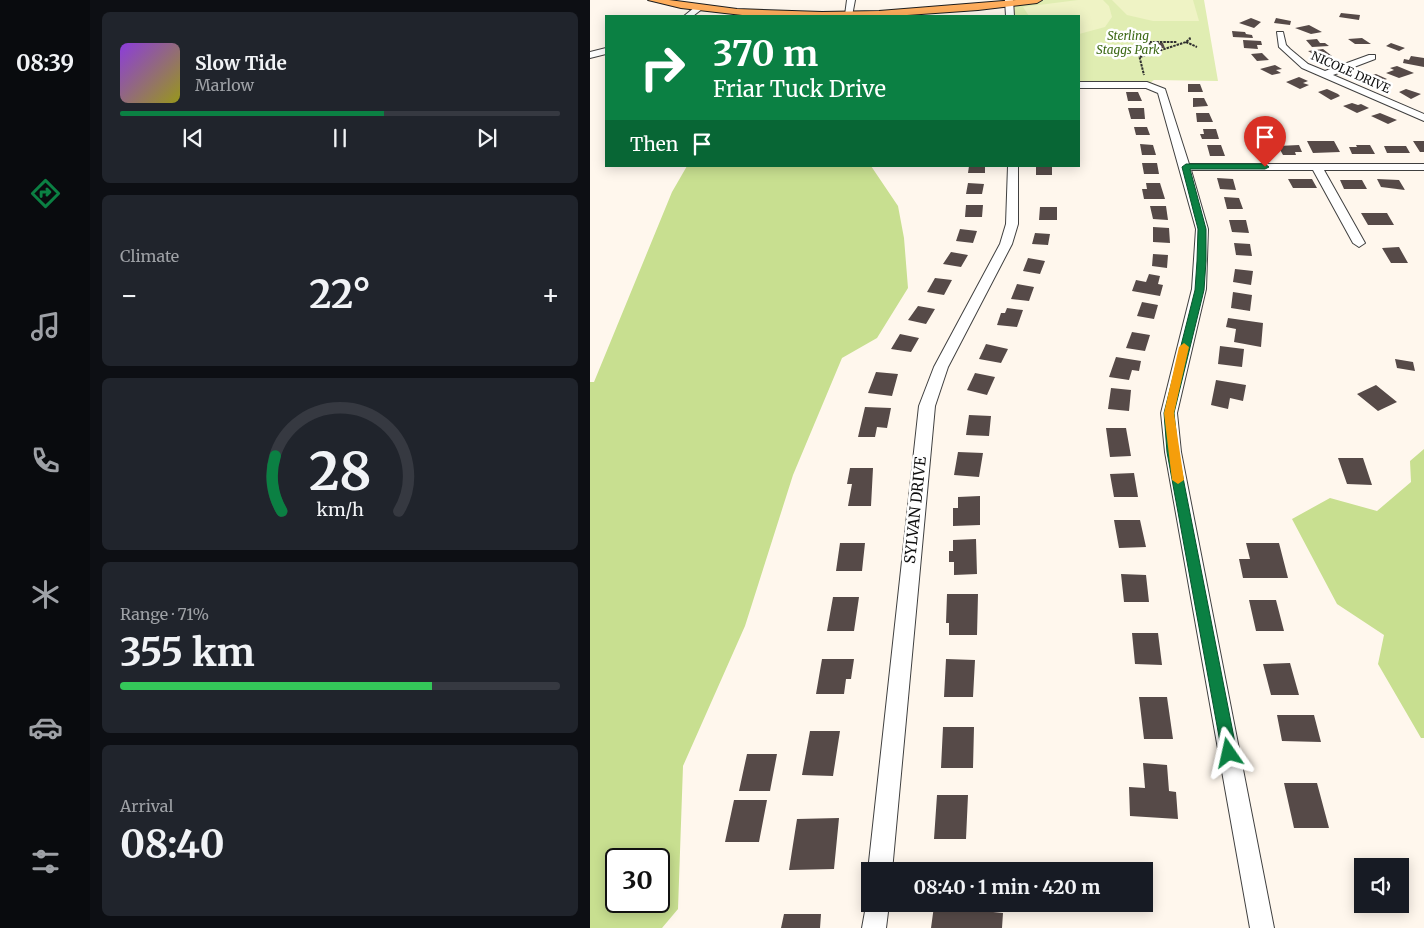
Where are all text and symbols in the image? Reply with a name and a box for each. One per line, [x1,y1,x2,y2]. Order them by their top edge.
park label: Sterling Staggs Park [1096,28,1160,57]
text: 370 m [713,32,818,76]
icon: right [630,35,695,100]
street label: NICOLE DRIVE [1309,48,1393,96]
text: 08:39 [16,49,74,77]
text: Slow Tide [195,51,287,75]
text: Marlow [195,75,254,95]
text: Friar Tuck Drive [713,75,886,103]
pin [1244,116,1286,167]
icon: arrive [1251,123,1279,151]
icon: previous [179,124,207,152]
icon: pause [326,124,354,152]
icon: next [473,124,501,152]
icon: arrive [688,130,716,158]
text: Then [630,132,678,156]
icon: directions [28,176,63,211]
text: Climate [120,246,179,266]
text: 22° [309,271,371,318]
text: − [120,277,139,313]
text: + [541,277,560,313]
icon: music [28,309,63,344]
text: 28 [309,439,371,504]
icon: phone [28,443,63,478]
street label: SYLVAN DRIVE [900,455,930,565]
text: km/h [316,498,364,521]
icon: climate [28,577,63,612]
text: Range · 71% [120,604,209,624]
text: 355 km [120,629,255,676]
icon: car [28,710,63,745]
position arrow [1202,726,1254,778]
text: Arrival [120,796,173,816]
text: 08:40 [120,821,225,868]
icon: filters [28,844,63,879]
speed limit sign: 30 [605,848,670,913]
map controls [1354,858,1409,913]
button: sound [1354,858,1409,913]
text: 08:40 · 1 min · 420 m [914,875,1100,899]

